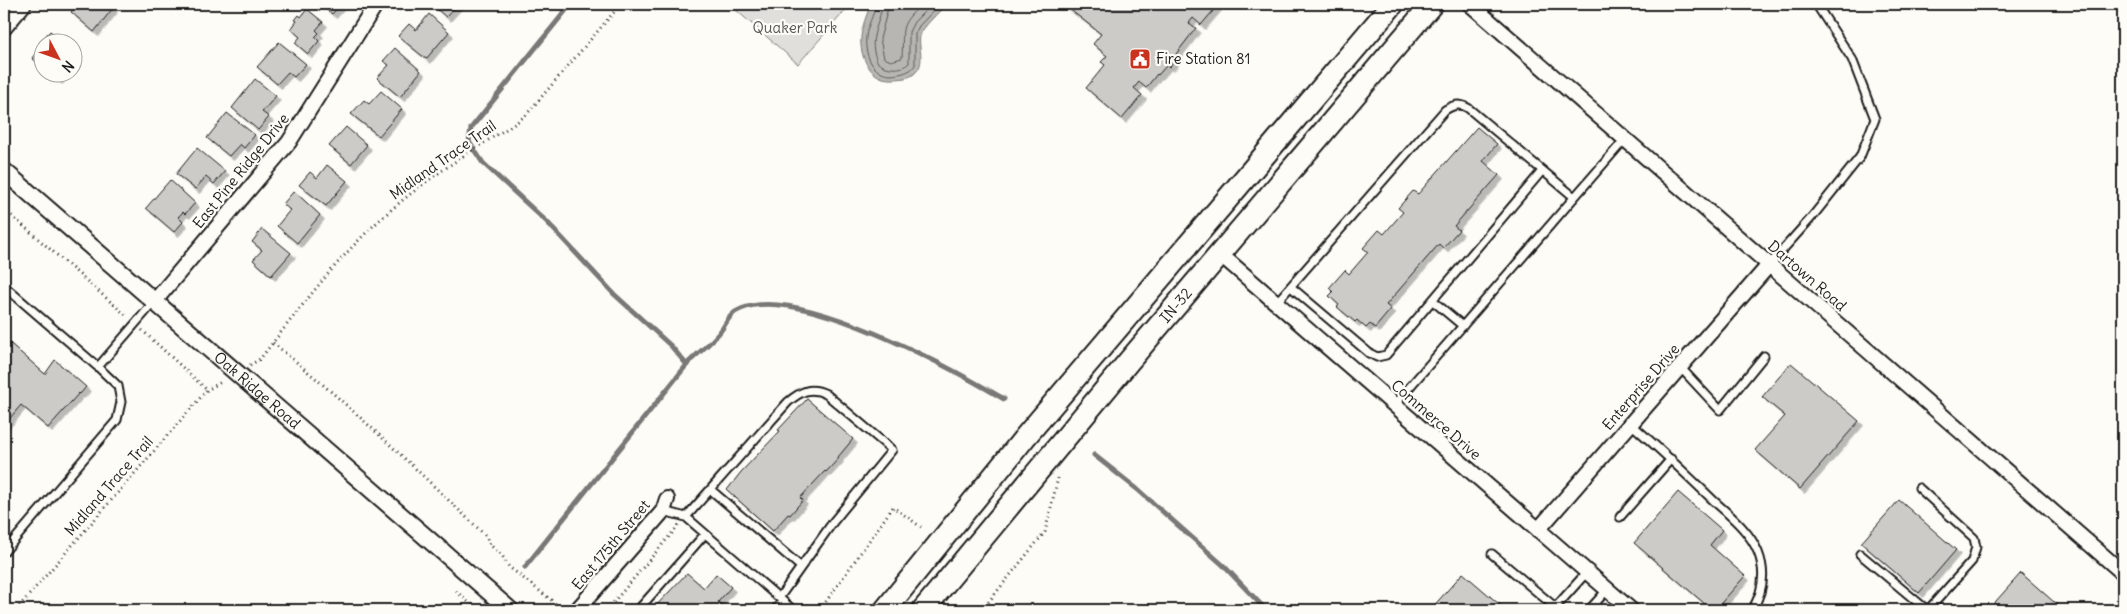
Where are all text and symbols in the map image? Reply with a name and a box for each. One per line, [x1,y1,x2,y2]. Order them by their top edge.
park label: Quaker Park [753,18,838,37]
north arrow [32,32,82,82]
public building icon: Fire Station 81 [1128,47,1152,71]
place label: Fire Station 81 [1156,49,1251,68]
text: N [58,57,78,76]
street label: East Pine Ridge Drive [188,109,293,232]
street label: Midland Trace Trail [386,116,500,203]
street label: Dartown Road [1764,236,1851,315]
street label: IN-32 [1156,284,1196,326]
street label: Enterprise Drive [1598,340,1683,434]
street label: Oak Ridge Road [210,347,305,433]
street label: Commerce Drive [1387,375,1485,464]
street label: Midland Trace Trail [60,432,157,539]
street label: East 175th Street [567,496,654,594]

